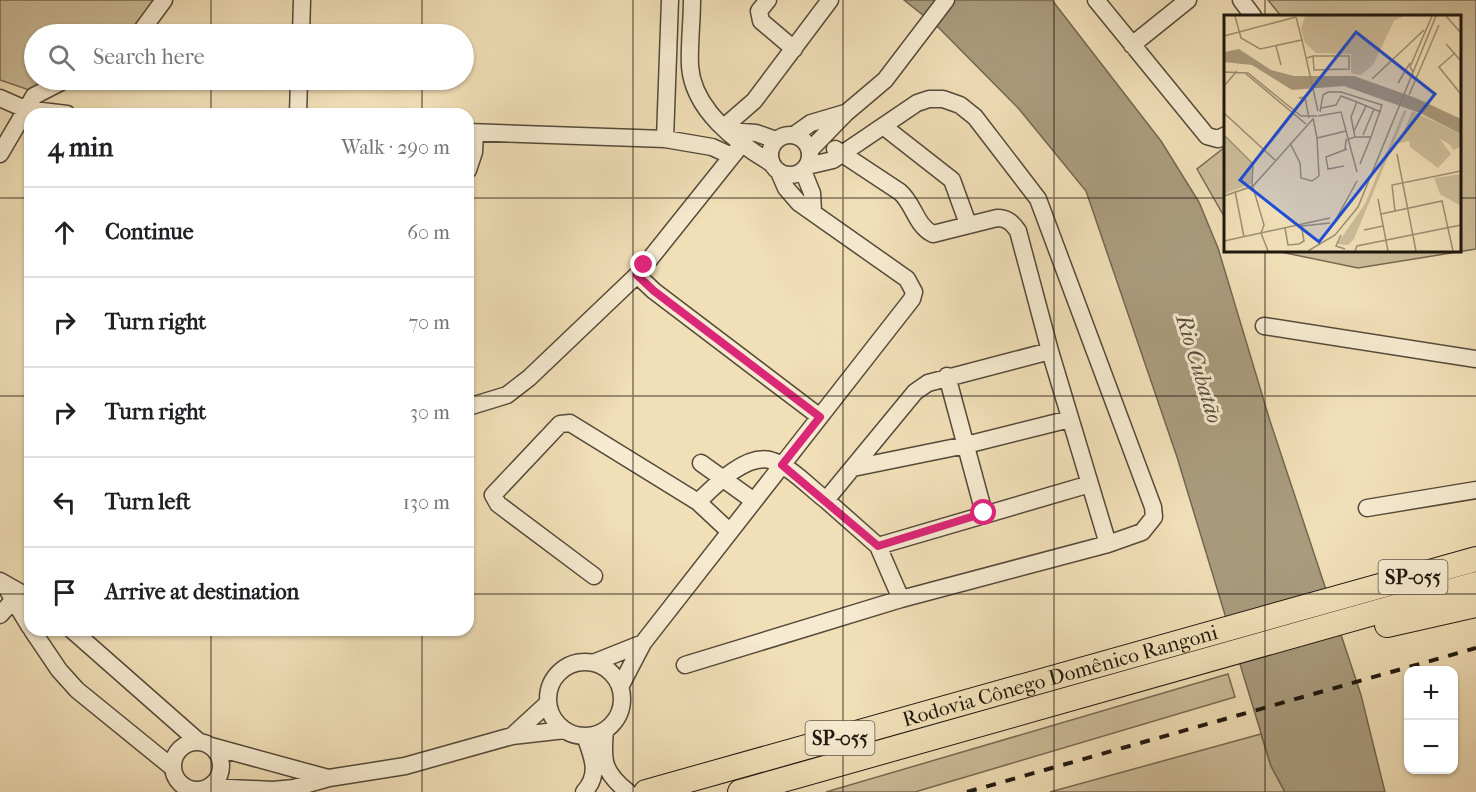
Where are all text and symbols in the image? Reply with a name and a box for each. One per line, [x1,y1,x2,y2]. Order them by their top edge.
inset map [1224,15,1461,252]
search box [24,24,474,90]
icon: search [45,41,78,74]
text: Search here [93,44,205,70]
text: 4 min [48,132,113,163]
text: Walk · 290 m [341,136,450,159]
icon: ahead [48,216,81,249]
text: Continue [105,219,194,245]
text: 60 m [407,221,450,244]
route end [630,251,656,277]
icon: right [48,306,81,339]
text: Turn right [105,309,206,335]
water label: Rio Cubatão [1170,310,1228,426]
text: 70 m [408,311,450,334]
icon: right [48,396,81,429]
text: Turn right [105,399,206,425]
text: 30 m [410,401,450,424]
icon: left [48,486,81,519]
text: Turn left [105,489,191,515]
text: 130 m [403,491,450,514]
route start [970,499,996,525]
road number: SP-055 [1378,560,1448,594]
icon: arrive [48,576,81,609]
text: Arrive at destination [105,579,299,605]
street label: Rodovia Cônego Domênico Rangoni [900,620,1220,731]
map controls [1404,666,1458,774]
button: + [1404,666,1458,720]
button: − [1404,720,1458,774]
road number: SP-055 [806,721,874,755]

